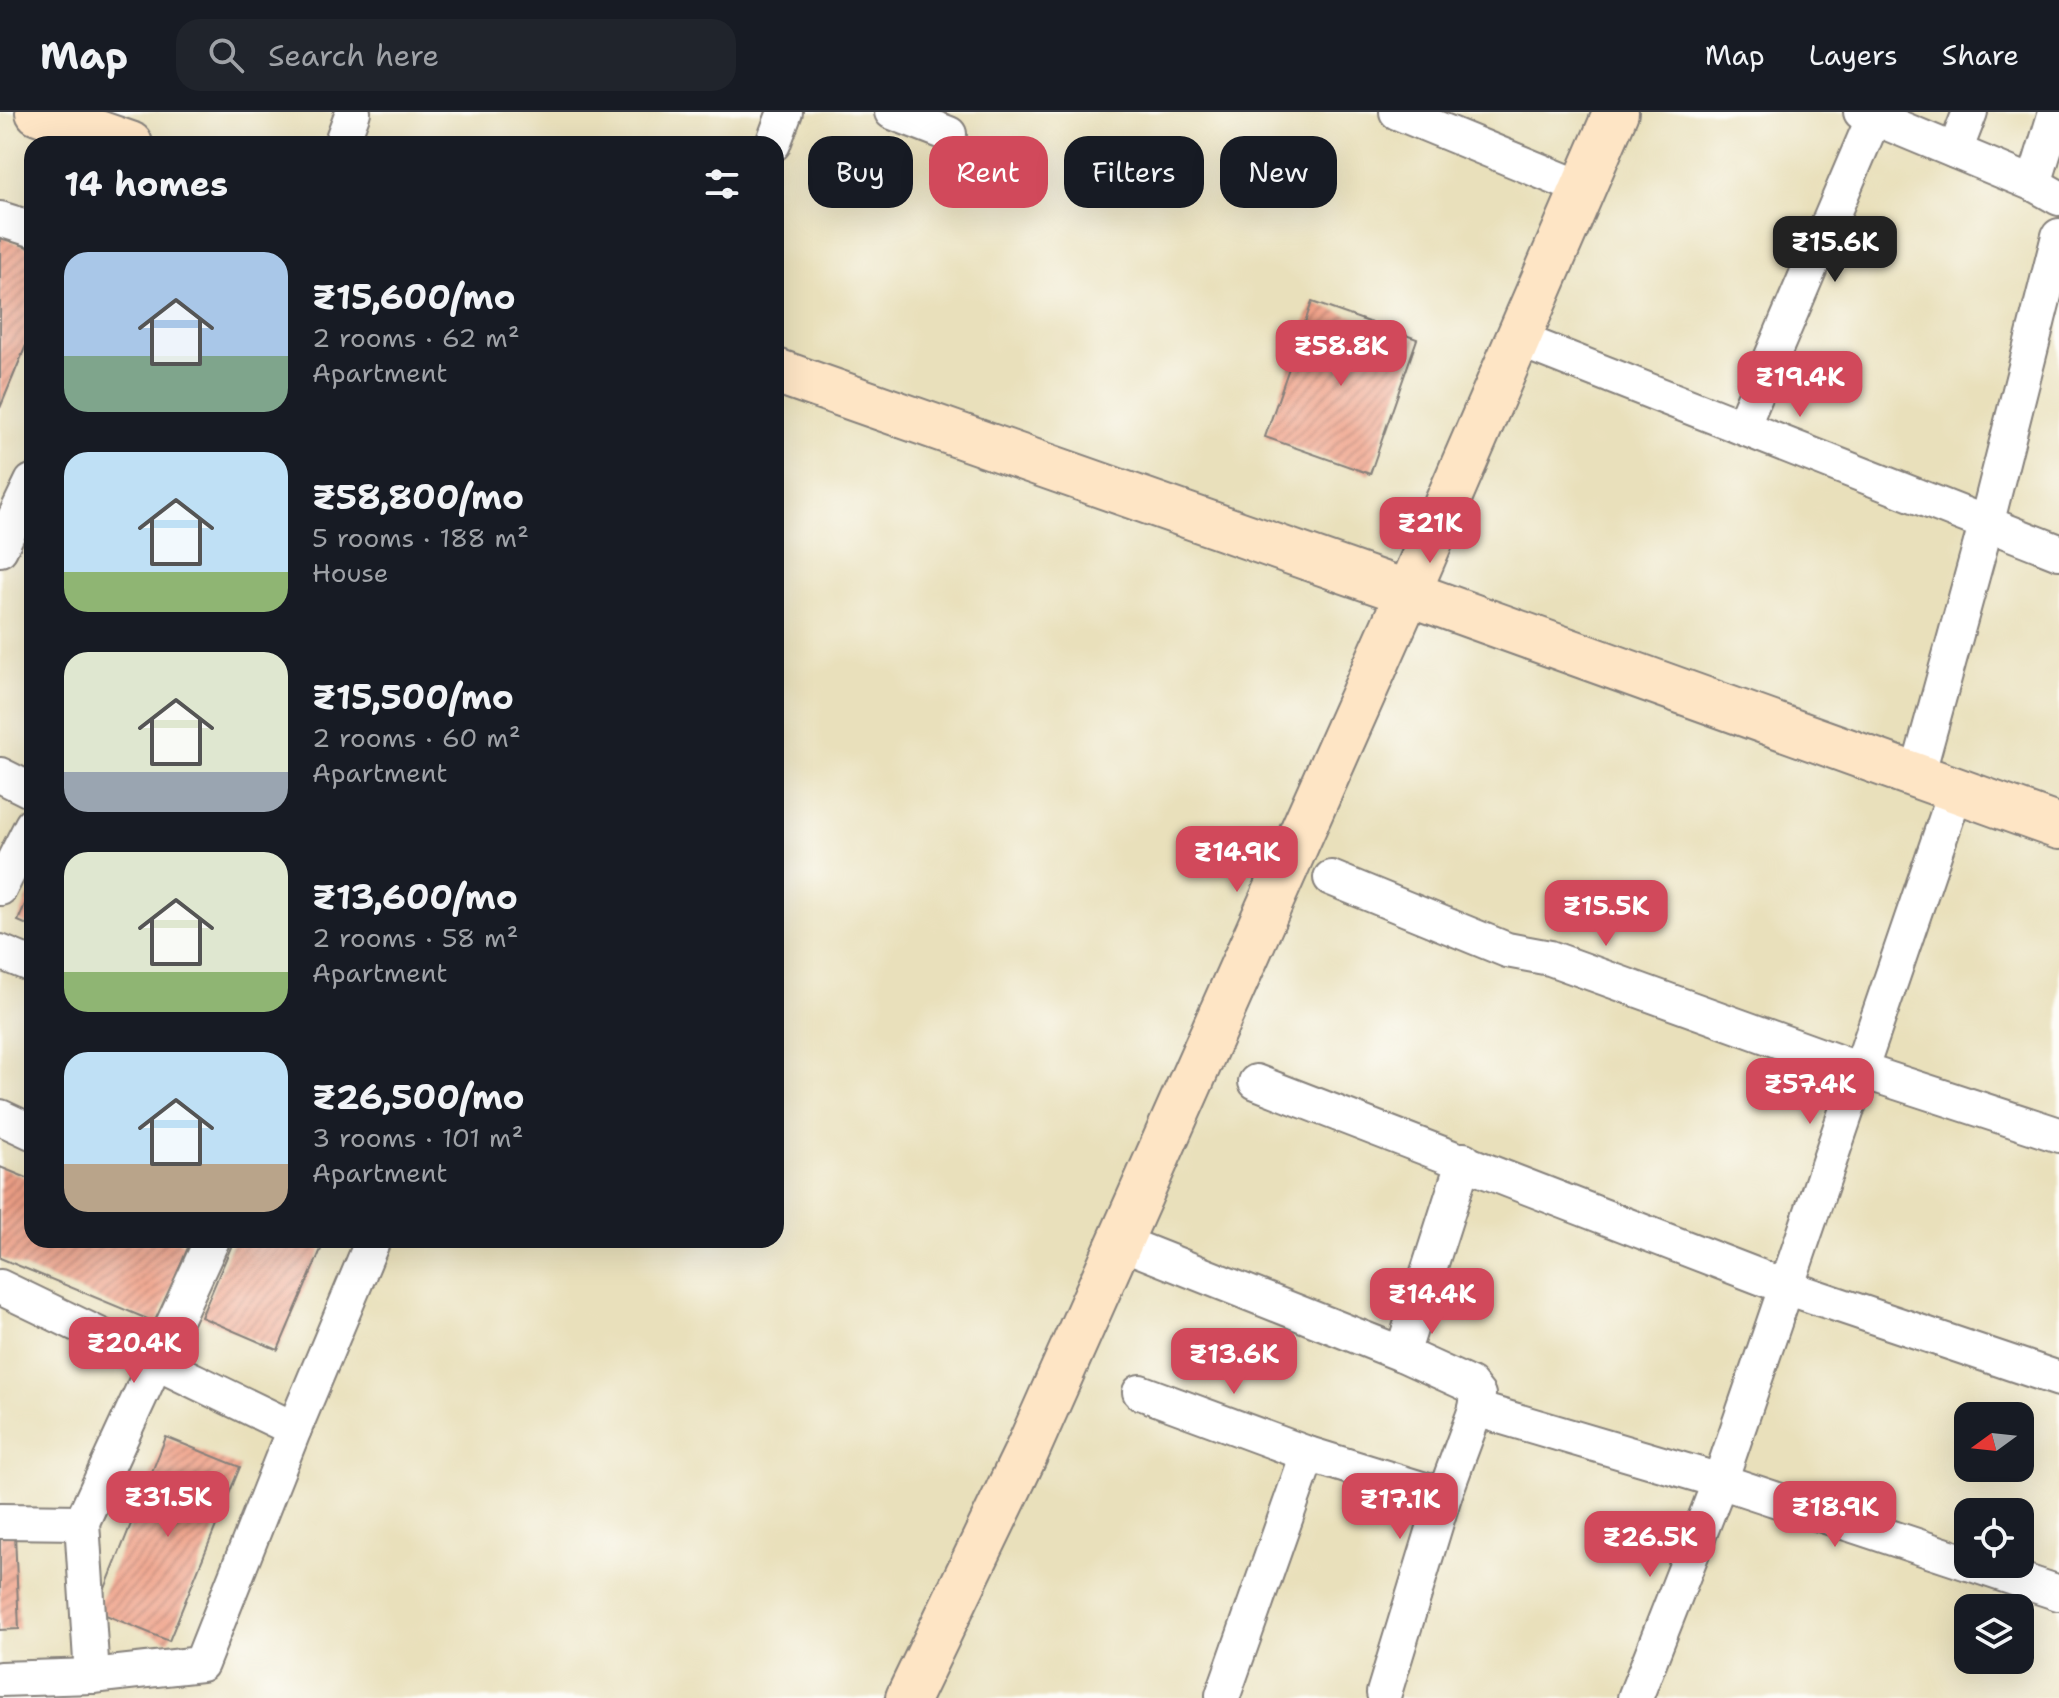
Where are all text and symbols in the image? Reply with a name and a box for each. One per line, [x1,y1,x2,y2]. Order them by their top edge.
search box [176,19,736,91]
text: Map [40,30,128,81]
icon: search [204,33,248,77]
text: Search here [268,35,439,76]
text: Map [1705,36,1765,74]
text: Layers [1809,36,1898,74]
text: Share [1942,36,2019,74]
chip: Buy [808,136,913,208]
chip: Rent [929,136,1048,208]
chip: Filters [1064,136,1204,208]
chip: New [1220,136,1337,208]
text: 14 homes [64,161,228,207]
icon: filters [700,162,744,206]
pin: ₹15.6K [1770,216,1900,284]
text: ₹15.6K [1791,224,1879,259]
text: ₹15,600/mo [312,274,516,320]
icon: home [128,284,224,380]
text: 2 rooms · 62 m² [312,320,520,355]
pin: ₹58.8K [1276,320,1406,388]
text: ₹58.8K [1294,328,1388,363]
pin: ₹19.4K [1735,351,1865,419]
text: Apartment [312,355,448,390]
text: ₹19.4K [1755,359,1845,394]
text: ₹58,800/mo [312,474,524,520]
icon: home [128,484,224,580]
pin: ₹21K [1383,497,1477,565]
text: ₹21K [1398,505,1462,540]
text: 5 rooms · 188 m² [312,520,529,555]
text: House [312,555,388,590]
text: ₹15,500/mo [312,674,514,720]
icon: home [128,684,224,780]
text: 2 rooms · 60 m² [312,720,521,755]
text: Apartment [312,755,448,790]
pin: ₹14.9K [1172,826,1302,894]
text: ₹14.9K [1194,834,1280,869]
text: ₹13,600/mo [312,874,518,920]
pin: ₹15.5K [1541,880,1671,948]
icon: home [128,884,224,980]
text: ₹15.5K [1563,888,1649,923]
text: 2 rooms · 58 m² [312,920,518,955]
text: Apartment [312,955,448,990]
pin: ₹57.4K [1745,1058,1875,1126]
text: ₹57.4K [1764,1066,1856,1101]
text: ₹26,500/mo [312,1074,525,1120]
icon: home [128,1084,224,1180]
text: 3 rooms · 101 m² [312,1120,523,1155]
text: Apartment [312,1155,448,1190]
pin: ₹14.4K [1367,1268,1497,1336]
text: ₹14.4K [1388,1276,1476,1311]
pin: ₹20.4K [69,1317,199,1385]
text: ₹20.4K [87,1325,181,1360]
pin: ₹13.6K [1169,1328,1299,1396]
text: ₹13.6K [1189,1336,1279,1371]
north arrow [1954,1402,2034,1482]
map controls [1954,1402,2034,1674]
pin: ₹31.5K [103,1471,233,1539]
pin: ₹17.1K [1335,1473,1465,1541]
text: ₹31.5K [124,1479,212,1514]
text: ₹17.1K [1360,1481,1440,1516]
pin: ₹18.9K [1770,1481,1900,1549]
text: ₹18.9K [1791,1489,1879,1524]
button: locate [1954,1498,2034,1578]
pin: ₹26.5K [1585,1511,1715,1579]
text: ₹26.5K [1602,1519,1698,1554]
button: layers [1954,1594,2034,1674]

